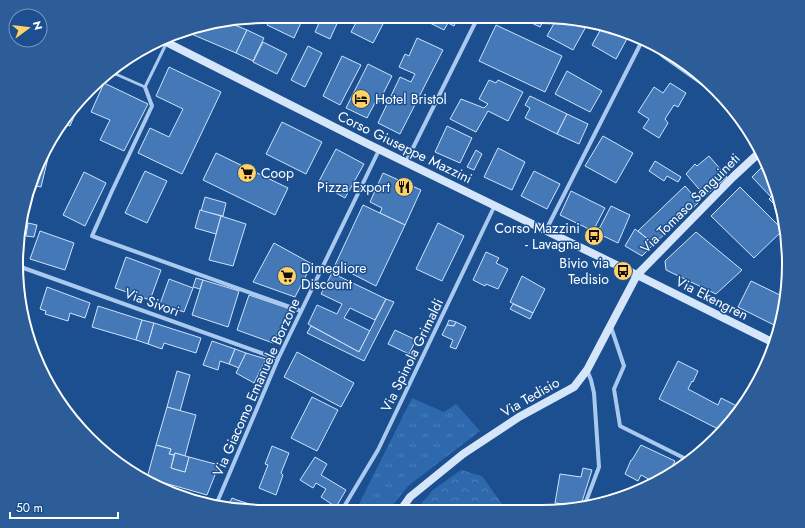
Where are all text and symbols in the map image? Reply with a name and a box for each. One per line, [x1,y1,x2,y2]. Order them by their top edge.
north arrow [8,8,48,48]
text: N [29,19,47,32]
hotel icon: Hotel Bristol [350,88,372,110]
place label: Hotel Bristol [375,89,447,109]
street label: Corso Giuseppe Mazzini [334,106,476,188]
street label: Via Tomaso Sanguineti [636,149,744,257]
supermarket icon: Coop [236,162,258,184]
place label: Coop [261,163,294,183]
restaurant icon: Pizza Export [393,176,415,198]
place label: Pizza Export [317,177,391,197]
place label: Corso Mazzini - Lavagna [494,218,580,254]
bus stop icon: Corso Mazzini - Lavagna [583,225,605,247]
place label: Bivio via Tedisio [559,253,609,289]
place label: Dimegliore Discount [301,258,367,294]
bus stop icon: Bivio via Tedisio [612,260,634,282]
supermarket icon: Dimegliore Discount [276,265,298,287]
street label: Via Ekengren [672,271,752,325]
street label: Via Sivori [122,283,182,321]
street label: Via Giacomo Emanuele Borzone [208,295,304,479]
street label: Via Spinola Grimaldi [376,295,448,415]
street label: Via Tedisio [497,372,563,422]
scale bar [10,494,118,520]
text: 50 m [16,499,43,517]

